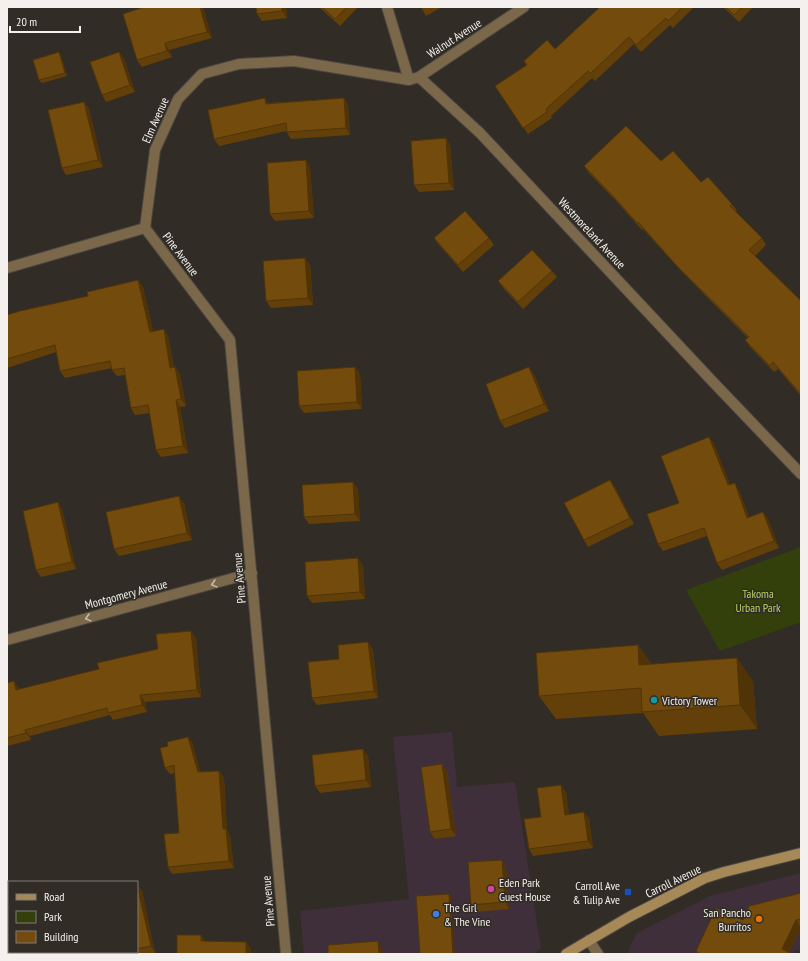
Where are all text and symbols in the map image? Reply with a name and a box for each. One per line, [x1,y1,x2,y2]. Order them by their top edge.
scale bar [10,8,80,34]
text: 20 m [16,14,37,29]
street label: Walnut Avenue [424,15,484,61]
street label: Elm Avenue [138,95,172,145]
street label: Westmoreland Avenue [555,194,629,272]
street label: Pine Avenue [160,229,202,279]
street label: Pine Avenue [229,552,249,604]
street label: Montgomery Avenue [83,576,169,612]
one-way arrow [211,579,217,587]
park label: Takoma Urban Park [735,586,781,615]
one-way arrow [85,613,92,621]
place label: Victory Tower [661,693,718,708]
marker: Victory Tower [649,695,659,705]
street label: Carroll Avenue [643,861,703,901]
street label: Pine Avenue [258,875,278,927]
place label: Eden Park Guest House [499,875,551,904]
place label: Carroll Ave & Tulip Ave [573,878,620,907]
legend [8,881,138,953]
marker: Eden Park Guest House [486,884,496,894]
marker: Carroll Ave & Tulip Ave [623,887,633,897]
text: Road [44,889,64,904]
place label: The Girl & The Vine [444,900,490,929]
place label: San Pancho Burritos [703,905,751,934]
text: Park [44,909,62,924]
marker: The Girl & The Vine [431,909,441,919]
marker: San Pancho Burritos [754,914,764,924]
text: Building [44,929,79,944]

